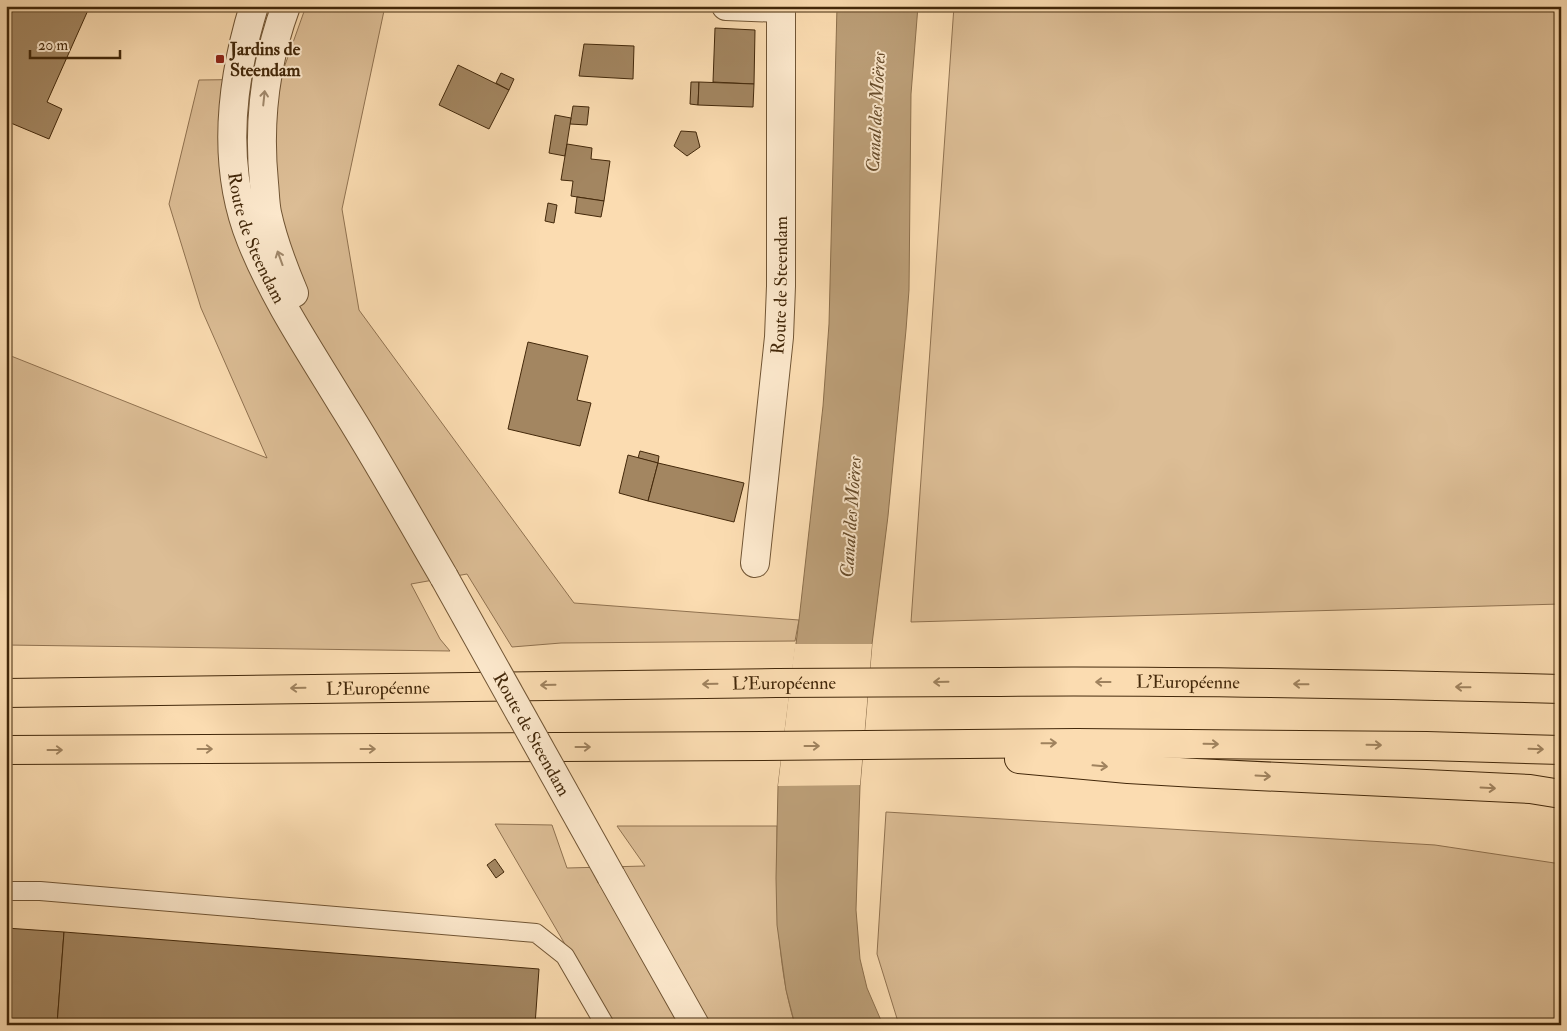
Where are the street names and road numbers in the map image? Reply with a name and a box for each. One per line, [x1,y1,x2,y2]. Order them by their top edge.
street label: Route de Steendam [222,171,290,308]
street label: Route de Steendam [766,216,793,356]
street label: Route de Steendam [488,668,575,800]
street label: L'Européenne [1136,671,1241,694]
street label: L'Européenne [732,672,837,696]
street label: L'Européenne [326,676,431,701]

